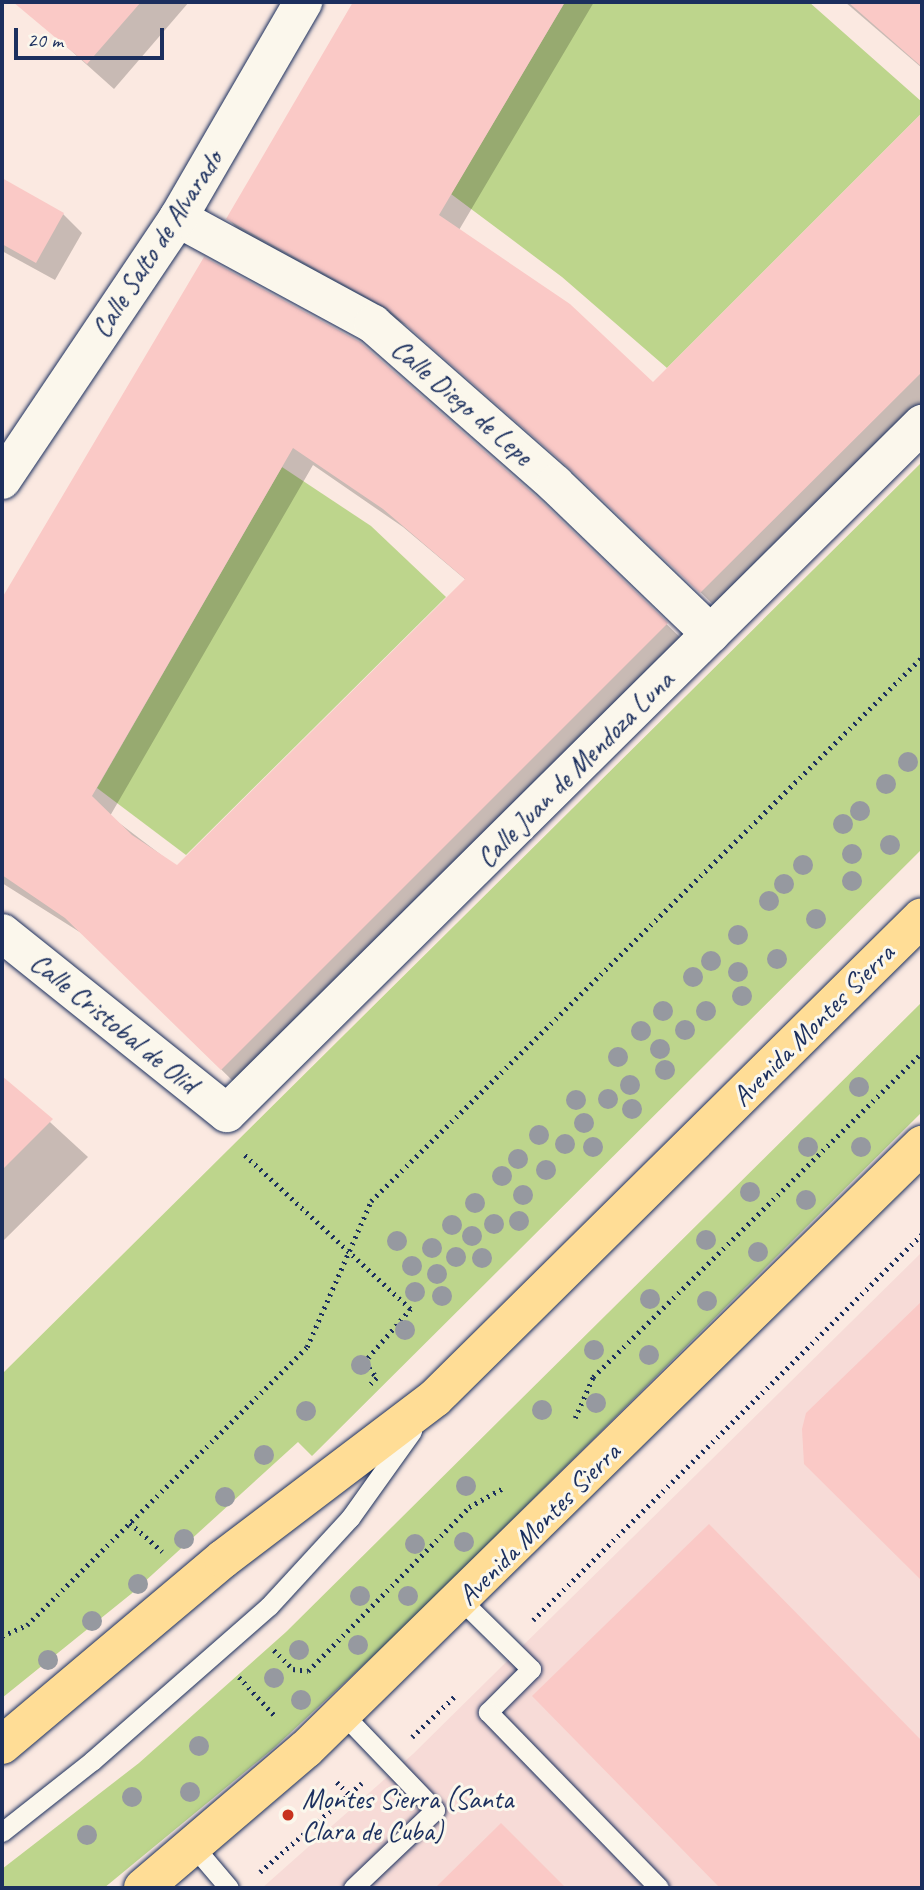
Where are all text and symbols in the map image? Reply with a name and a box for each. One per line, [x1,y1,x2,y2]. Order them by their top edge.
scale bar [18,14,168,58]
text: 20 m [27,27,63,53]
street label: Calle Salto de Alvarado [84,144,230,344]
street label: Calle Diego de Lepe [385,332,539,472]
street label: Calle Juan de Mendoza Luna [471,665,679,873]
street label: Avenida Montes Sierra [724,936,902,1114]
street label: Calle Cristobal de Olid [24,945,204,1101]
street label: Avenida Montes Sierra [450,1435,628,1613]
place label: Montes Sierra (Santa Clara de Cuba) [302,1782,514,1848]
marker: Montes Sierra (Santa Clara de Cuba) [280,1807,296,1823]

